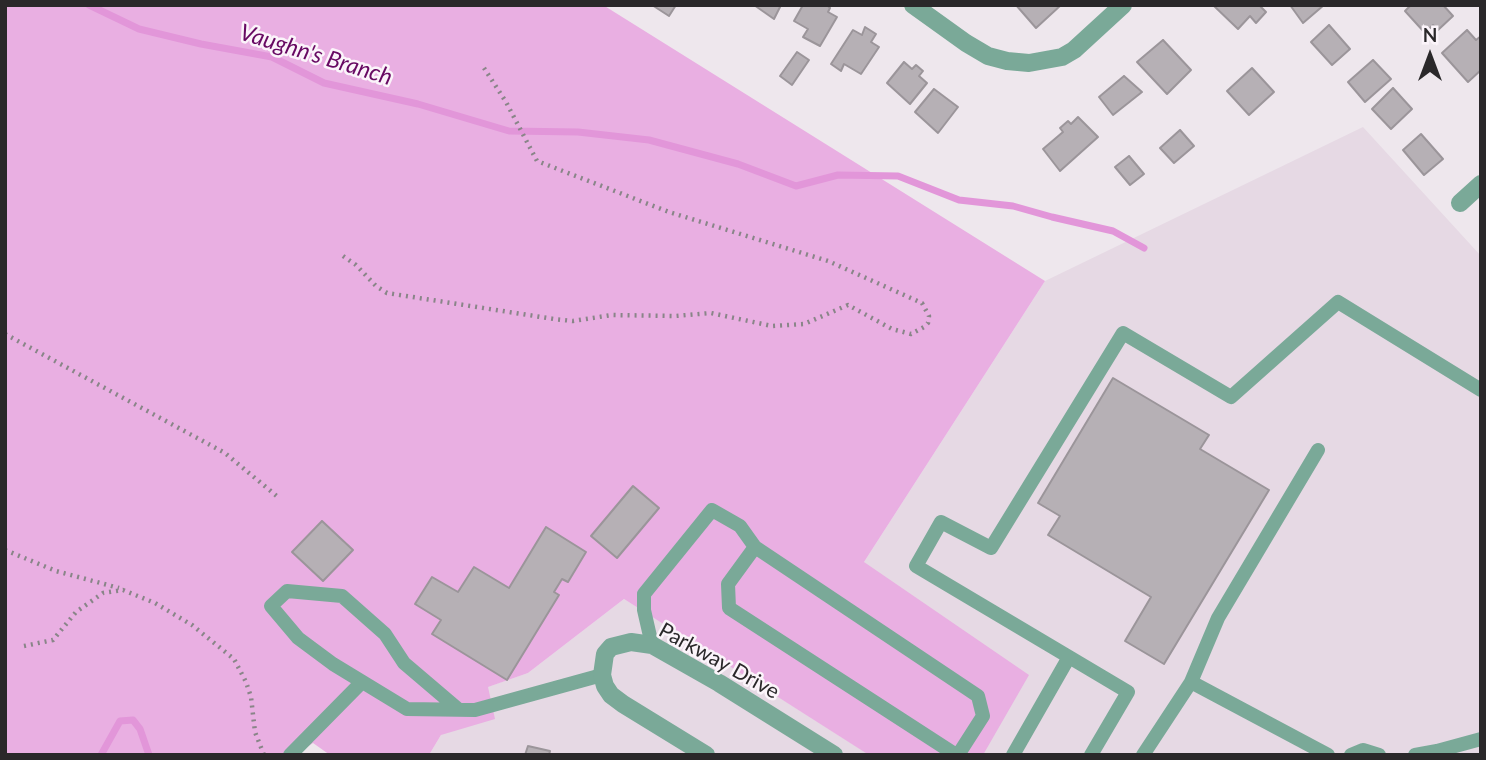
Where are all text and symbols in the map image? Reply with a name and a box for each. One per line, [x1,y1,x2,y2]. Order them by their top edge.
water label: Vaughn's Branch [236,19,396,91]
north arrow [1395,21,1465,91]
text: N [1423,23,1437,46]
street label: Parkway Drive [654,618,784,704]

